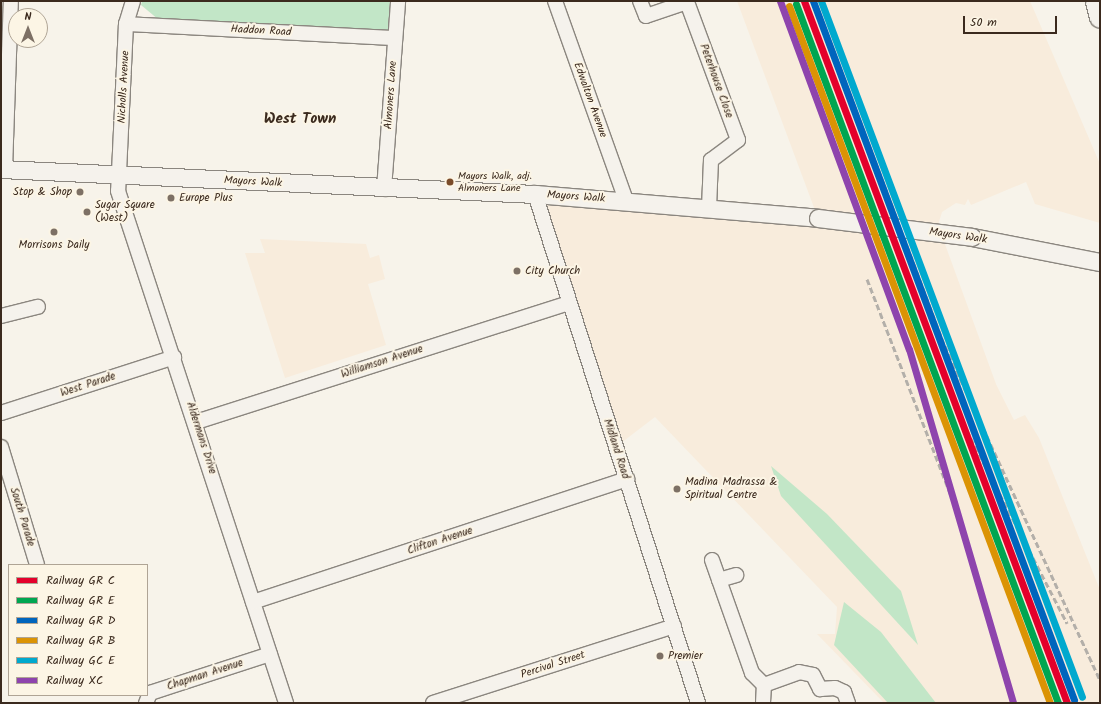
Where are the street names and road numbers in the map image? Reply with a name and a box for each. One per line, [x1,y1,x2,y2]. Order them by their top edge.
street label: Haddon Road [230,23,292,39]
street label: Peterhouse Close [696,42,736,120]
street label: Nicholls Avenue [116,50,132,124]
street label: Almoners Lane [382,60,400,130]
street label: Edwalton Avenue [570,61,610,139]
street label: Mayors Walk [224,174,282,190]
street label: Mayors Walk [546,188,606,206]
street label: Mayors Walk [928,225,988,247]
street label: Williamson Avenue [339,343,425,381]
street label: West Parade [59,370,117,400]
street label: Aldermans Drive [183,400,219,476]
street label: Midland Road [600,417,632,481]
street label: South Parade [7,486,37,548]
street label: Clifton Avenue [406,524,474,558]
street label: Percival Street [519,648,587,682]
street label: Chapman Avenue [165,656,245,694]

